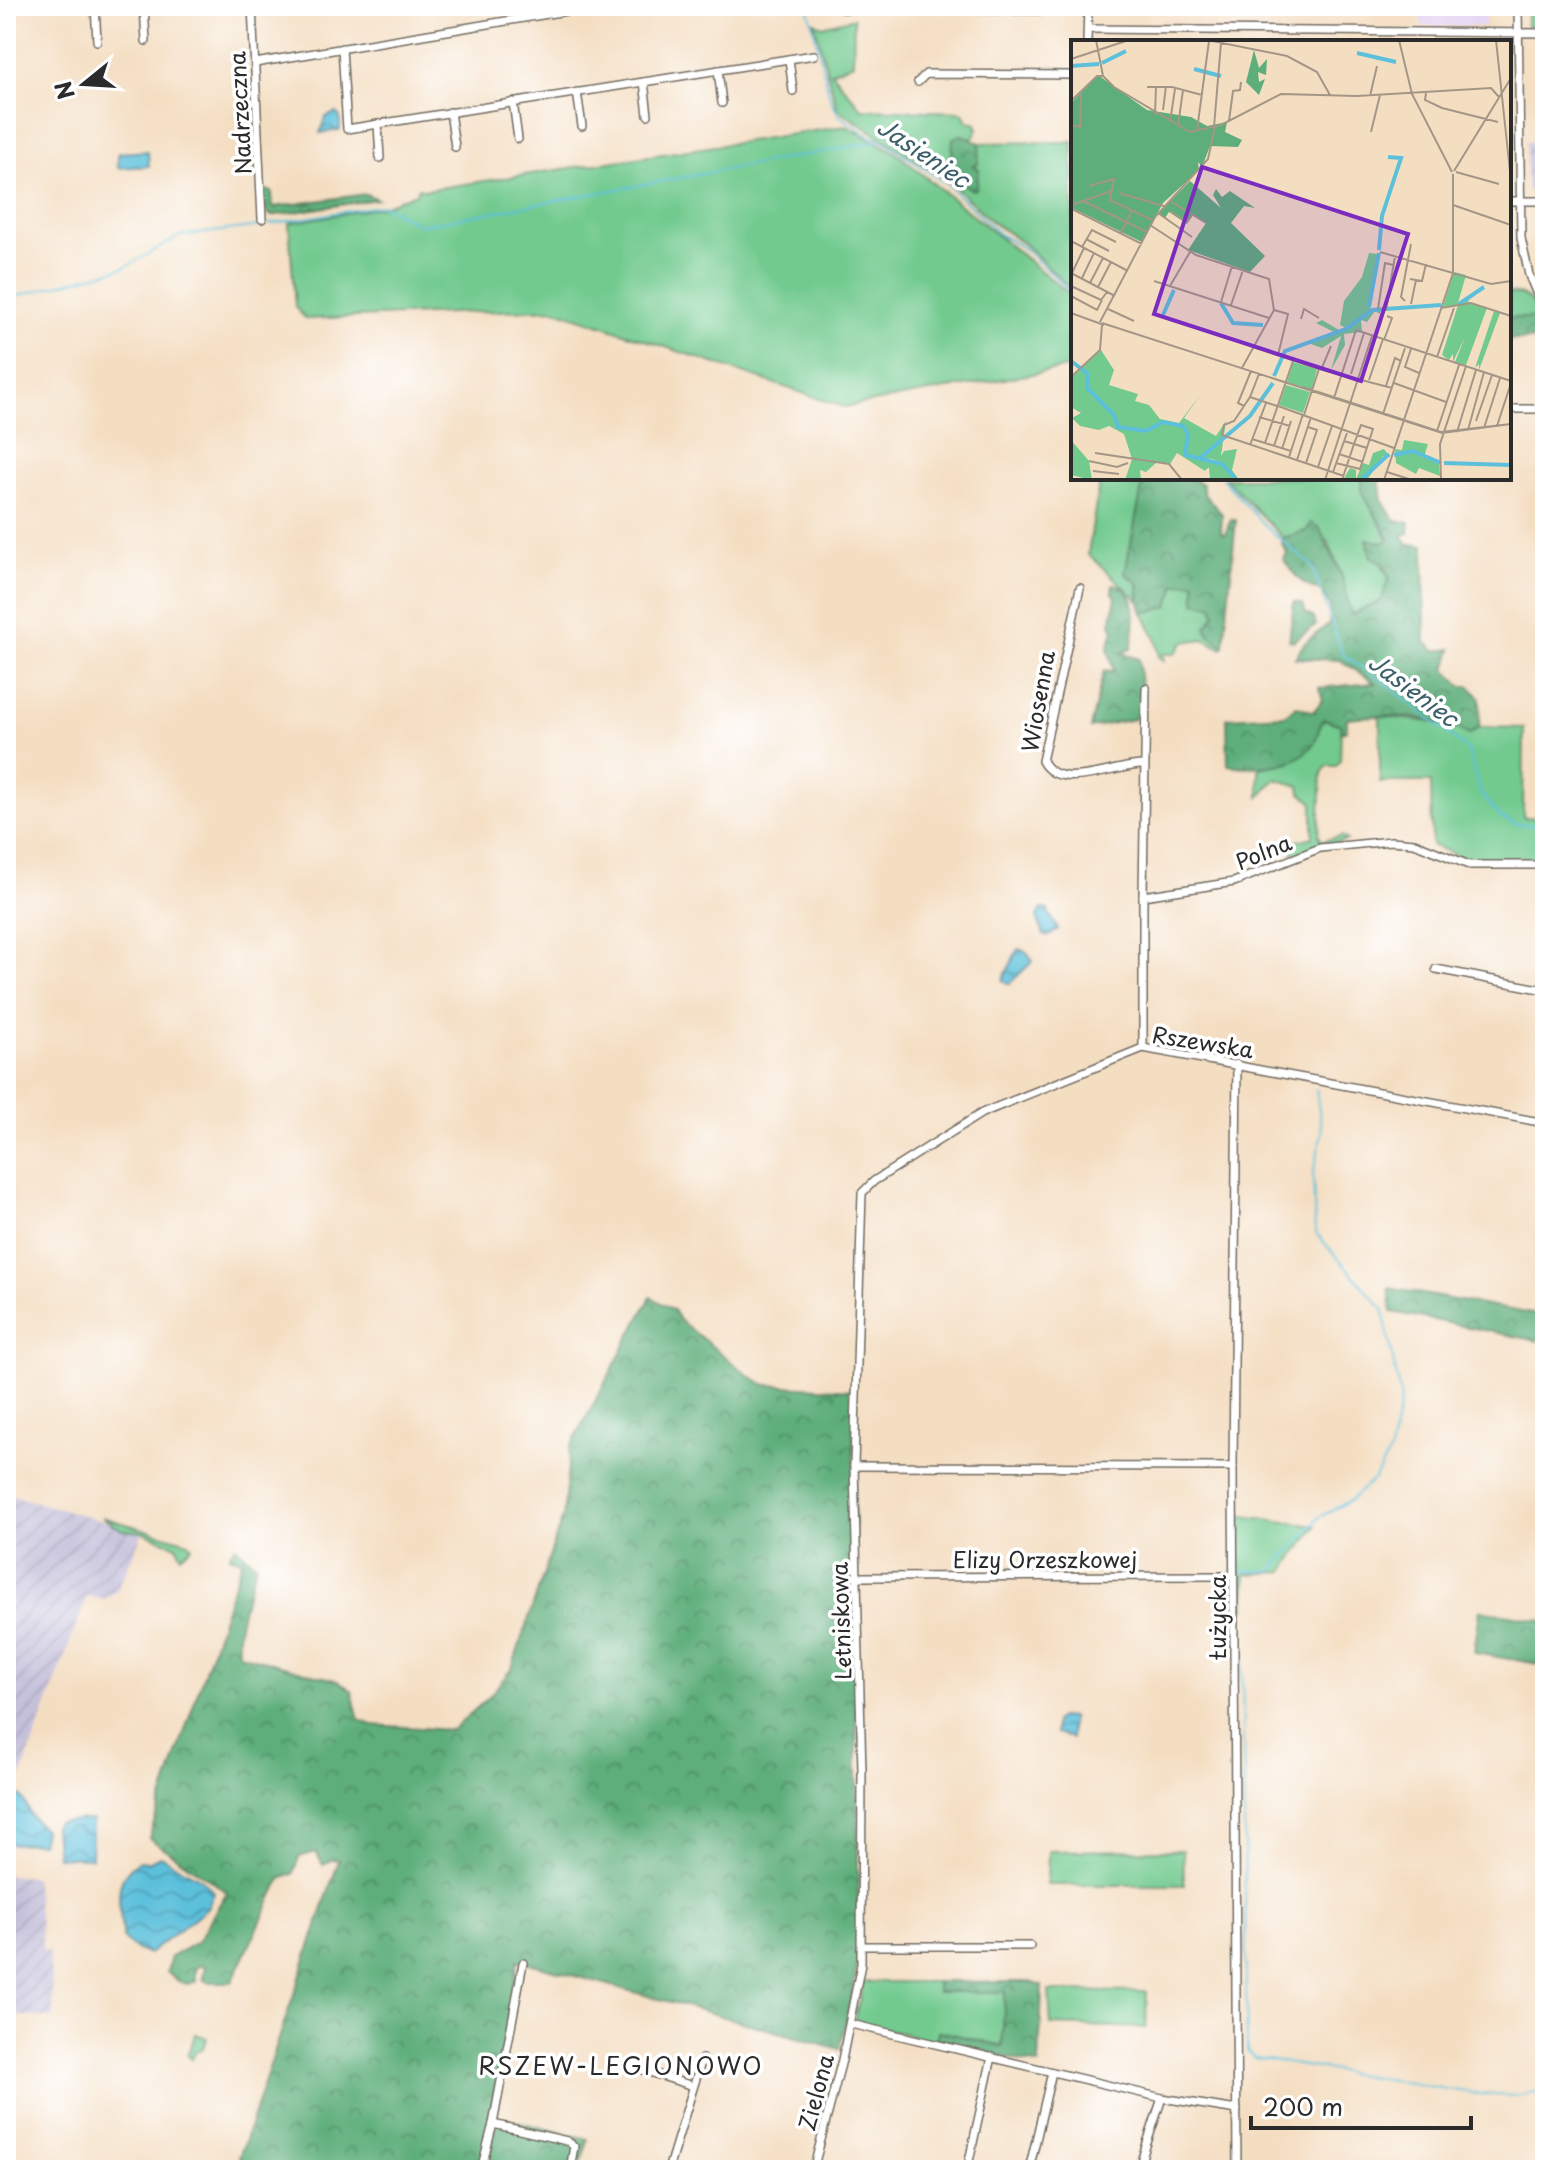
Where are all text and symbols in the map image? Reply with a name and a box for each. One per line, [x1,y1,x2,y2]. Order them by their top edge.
inset map [1071,40,1511,480]
north arrow [44,44,124,124]
street label: Nadrzeczna [219,50,259,175]
text: N [45,77,82,104]
water label: Jasieniec [871,108,979,197]
water label: Jasieniec [1362,643,1468,736]
street label: Wiosenna [1012,648,1062,754]
street label: Polna [1230,825,1296,877]
street label: Rszewska [1150,1017,1256,1065]
street label: Elizy Orzeszkowej [953,1542,1137,1575]
street label: Letniskowa [821,1561,859,1680]
street label: Łużycka [1200,1574,1233,1660]
district label: RSZEW-LEGIONOWO [478,2047,764,2083]
street label: Zielona [789,2050,841,2134]
scale bar [1251,2080,1471,2130]
text: 200 m [1263,2088,1343,2124]

